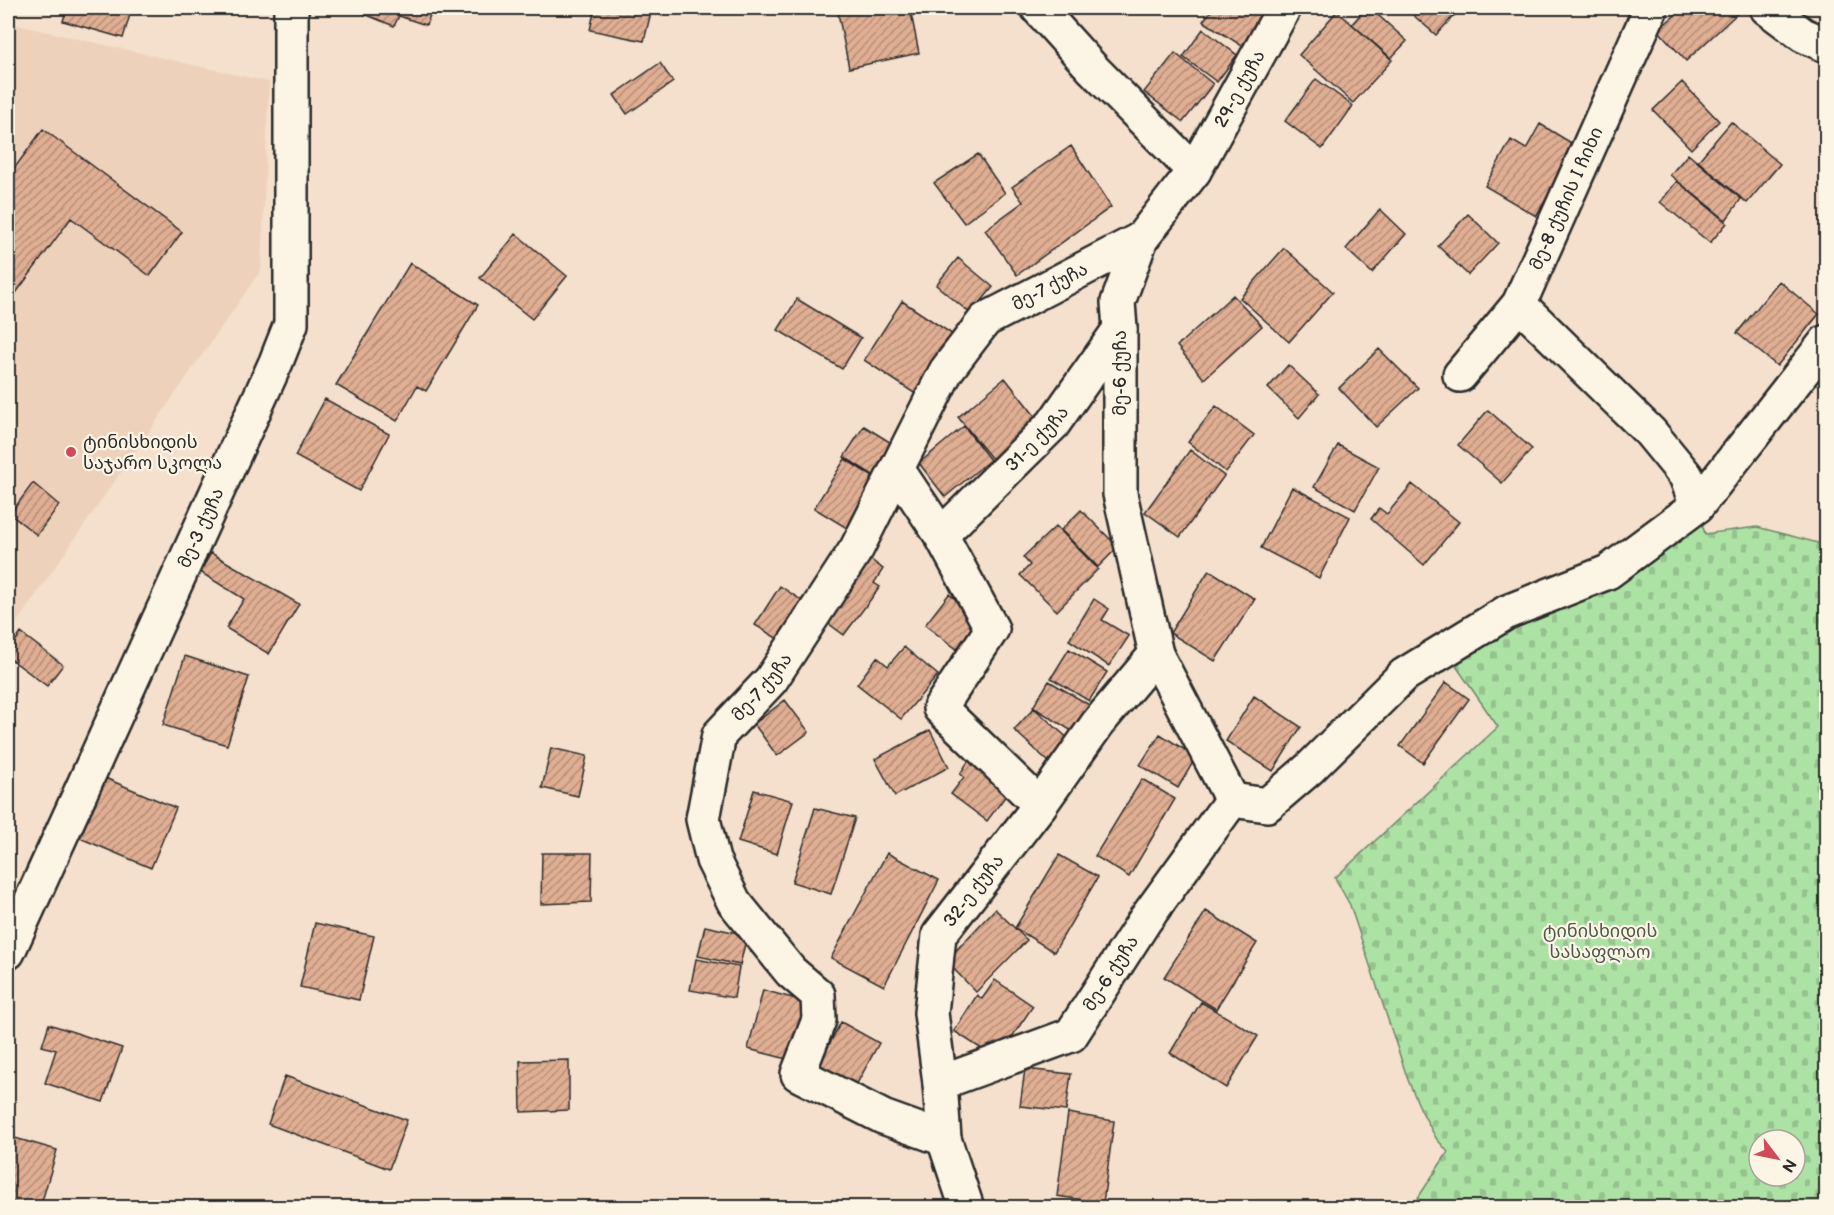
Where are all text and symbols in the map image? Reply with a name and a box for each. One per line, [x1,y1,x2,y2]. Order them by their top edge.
street label: 29-ე ქუჩა [1210,47,1270,131]
street label: მე-8 ქუჩის I ჩიხი [1526,124,1608,273]
street label: მე-7 ქუჩა [1009,259,1091,315]
street label: მე-6 ქუჩა [1110,330,1131,416]
street label: 31-ე ქუჩა [1001,402,1073,476]
place label: ტინისხიდის საჯარო სკოლა [83,432,222,474]
marker: ტინისხიდის საჯარო სკოლა [64,445,78,459]
street label: მე-3 ქუჩა [174,485,228,571]
street label: მე-7 ქუჩა [728,649,797,726]
street label: 32-ე ქუჩა [939,851,1008,931]
park label: ტინისხიდის სასაფლაო [1543,921,1657,963]
street label: მე-6 ქუჩა [1079,932,1143,1015]
north arrow [1747,1128,1807,1188]
text: N [1777,1155,1800,1175]

